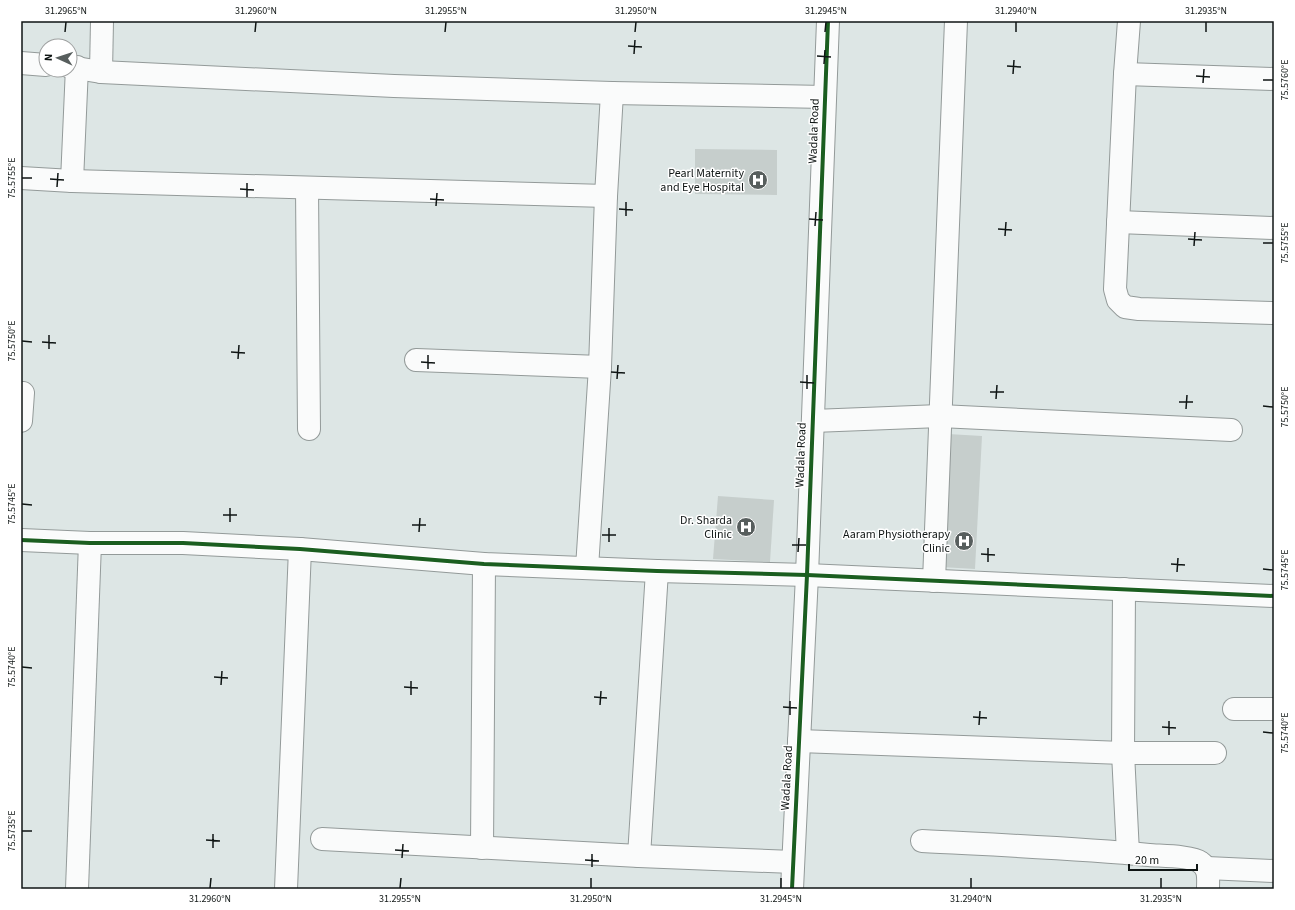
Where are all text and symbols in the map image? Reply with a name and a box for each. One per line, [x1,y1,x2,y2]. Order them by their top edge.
text: 31.2965°N [45,4,87,18]
text: 31.2960°N [235,4,277,18]
text: 31.2955°N [425,4,467,18]
text: 31.2950°N [615,4,657,18]
text: 31.2945°N [805,4,847,18]
text: 31.2940°N [995,4,1037,18]
text: 31.2935°N [1185,4,1227,18]
north arrow [38,38,78,78]
text: N [41,53,56,62]
text: 75.5760°E [1278,60,1292,100]
street label: Wadala Road [804,98,824,164]
text: 75.5755°E [5,158,19,198]
place label: Pearl Maternity and Eye Hospital [660,165,744,196]
hospital icon: Pearl Maternity and Eye Hospital [747,169,769,191]
text: 75.5755°E [1278,223,1292,263]
text: 75.5750°E [5,321,19,361]
text: 75.5750°E [1278,387,1292,427]
street label: Wadala Road [791,422,811,488]
text: 75.5745°E [5,484,19,524]
place label: Dr. Sharda Clinic [680,512,733,543]
hospital icon: Dr. Sharda Clinic [735,516,757,538]
place label: Aaram Physiotherapy Clinic [843,526,951,557]
hospital icon: Aaram Physiotherapy Clinic [953,530,975,552]
text: 75.5745°E [1278,550,1292,590]
text: 75.5740°E [5,647,19,687]
text: 75.5740°E [1278,713,1292,753]
street label: Wadala Road [777,745,797,811]
text: 75.5735°E [5,811,19,851]
scale bar [1129,846,1197,872]
text: 20 m [1135,852,1159,869]
text: 31.2960°N [189,892,231,906]
text: 31.2955°N [379,892,421,906]
text: 31.2950°N [570,892,612,906]
text: 31.2945°N [760,892,802,906]
text: 31.2940°N [950,892,992,906]
text: 31.2935°N [1140,892,1182,906]

